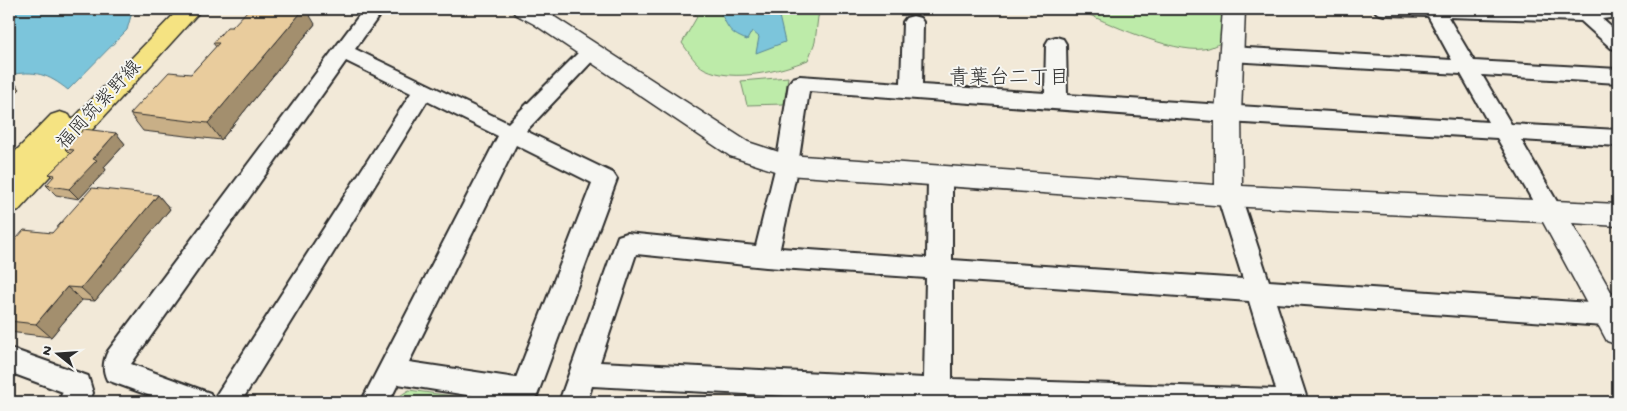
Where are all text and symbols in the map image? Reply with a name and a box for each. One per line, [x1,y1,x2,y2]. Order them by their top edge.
street label: 福岡筑紫野線 [52,56,147,156]
district label: 青葉台二丁目 [949,66,1069,91]
north arrow [32,328,82,378]
text: N [38,344,57,358]

